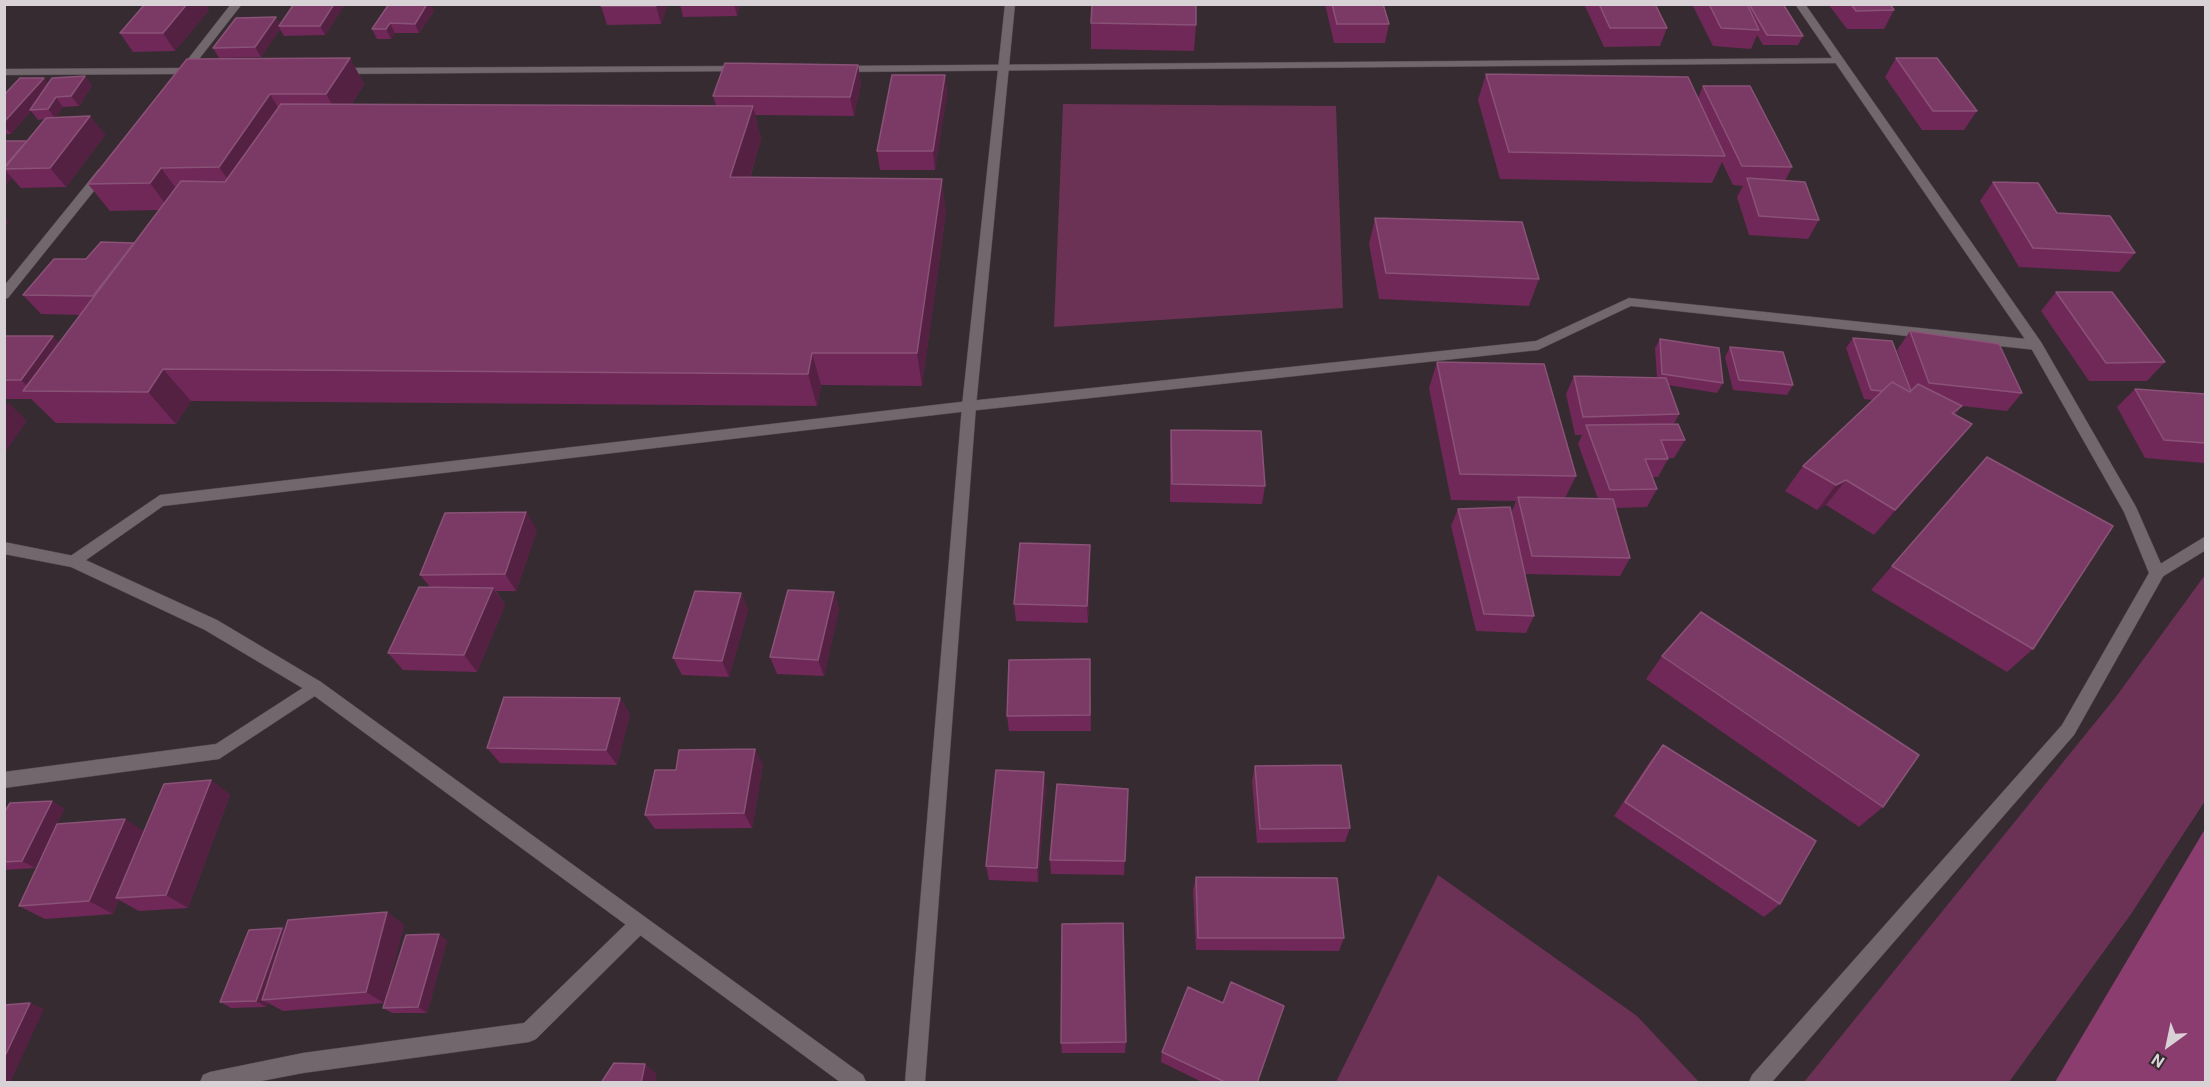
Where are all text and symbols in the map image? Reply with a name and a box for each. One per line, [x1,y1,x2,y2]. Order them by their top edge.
north arrow [2138,1015,2198,1075]
text: N [2148,1049,2168,1072]

